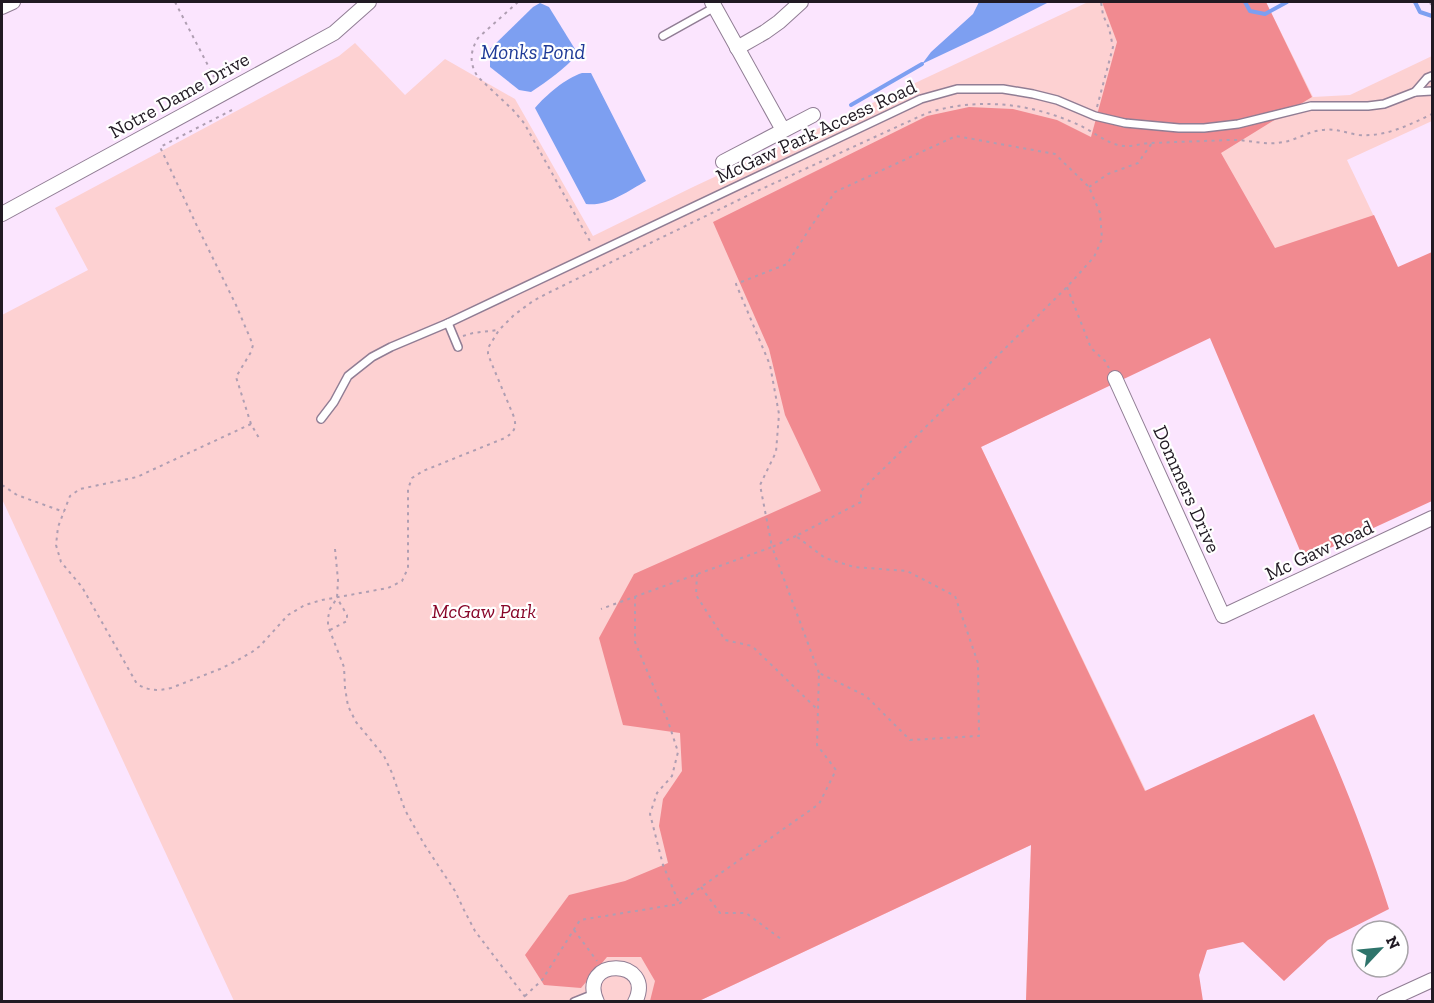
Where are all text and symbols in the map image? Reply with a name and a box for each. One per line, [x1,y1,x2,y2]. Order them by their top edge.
water label: Monks Pond [481,39,586,64]
street label: Notre Dame Drive [105,47,253,143]
street label: McGaw Park Access Road [712,74,920,188]
street label: Dommers Drive [1148,422,1226,556]
street label: Mc Gaw Road [1261,515,1377,585]
park label: McGaw Park [432,599,536,623]
north arrow [1350,919,1410,979]
text: N [1382,933,1404,952]

